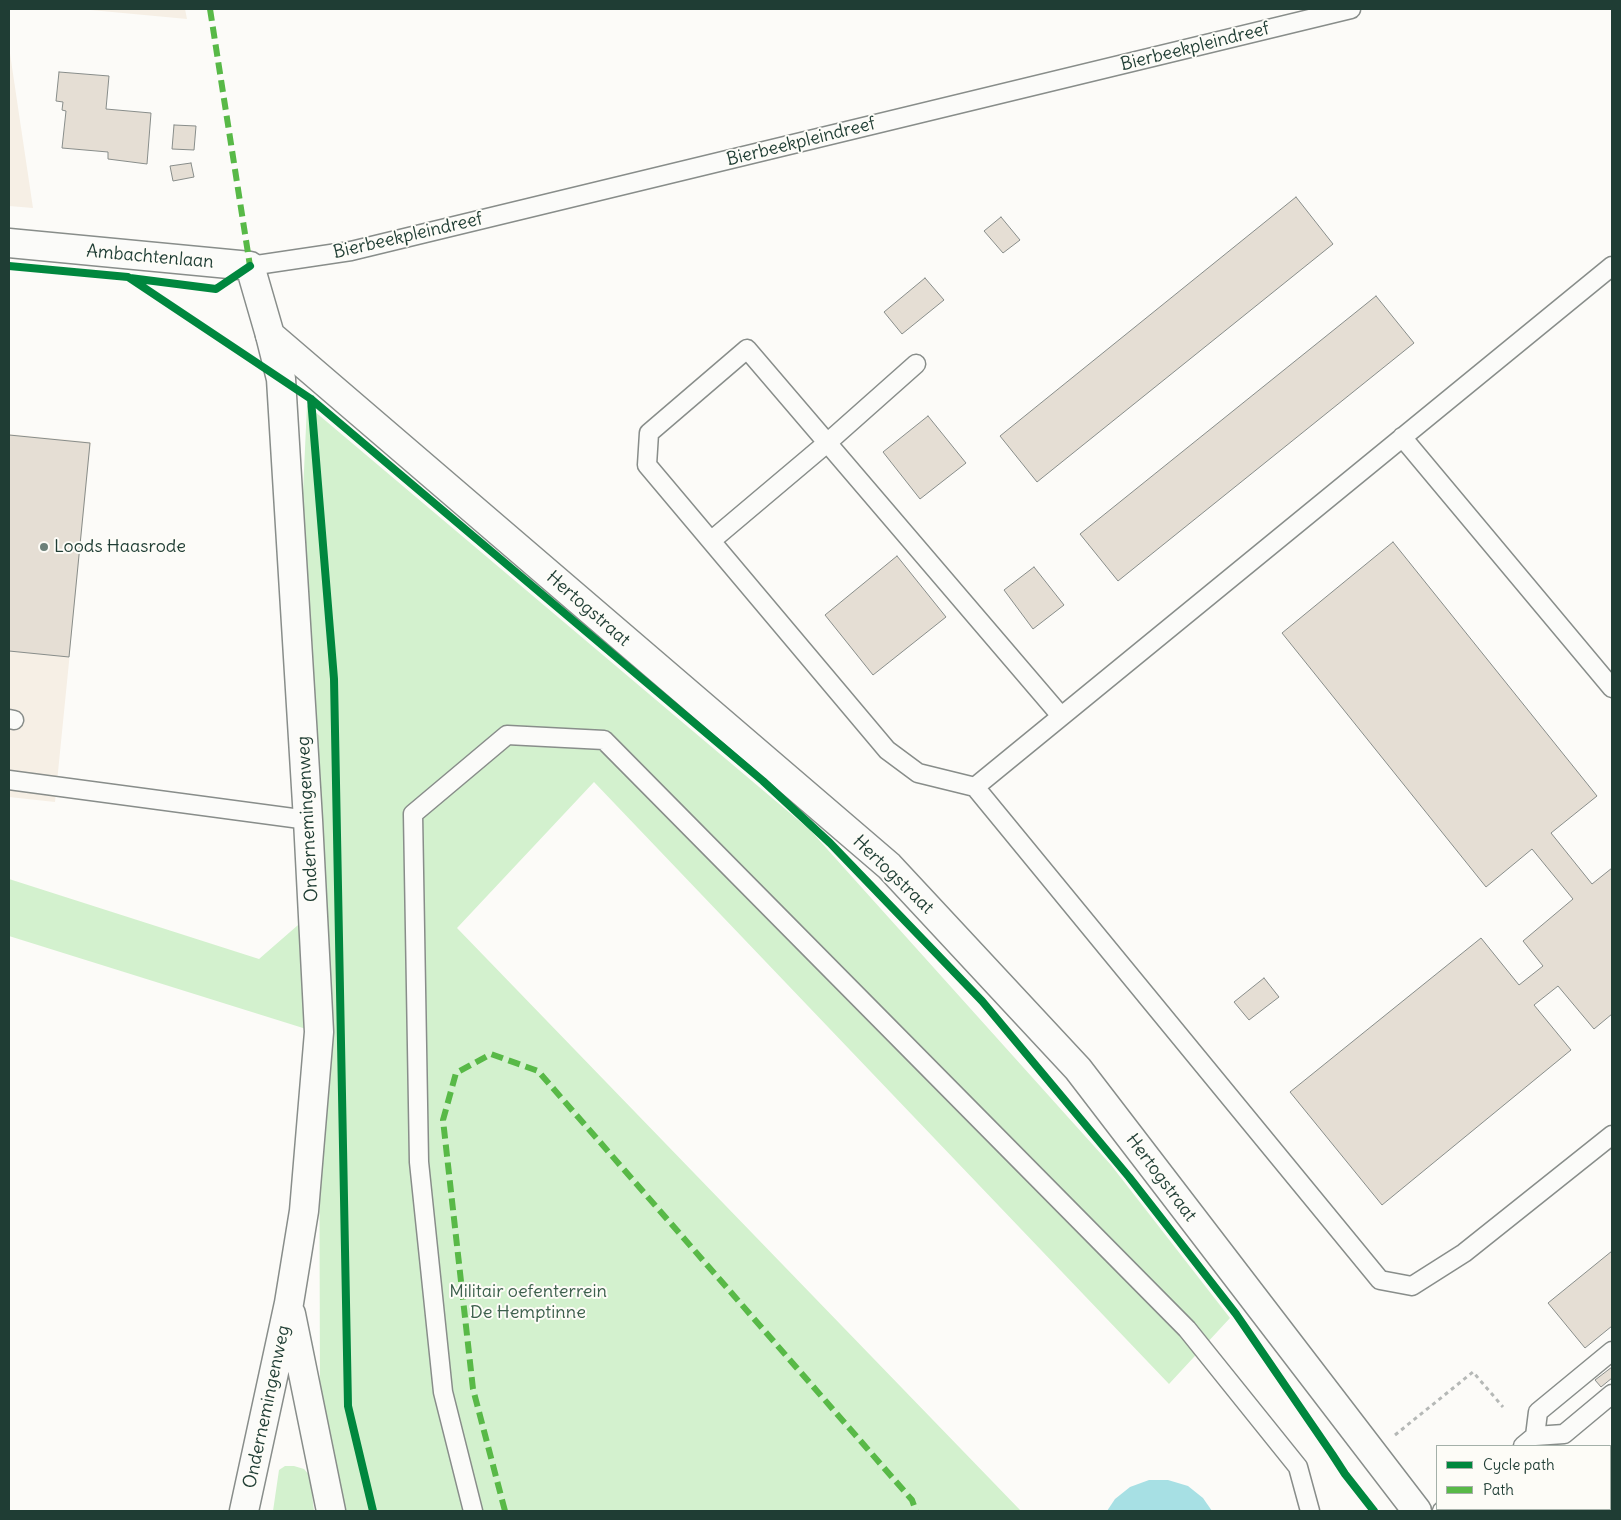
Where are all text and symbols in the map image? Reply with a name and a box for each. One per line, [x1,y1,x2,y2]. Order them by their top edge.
street label: Bierbeekpleindreef [1118,18,1272,76]
street label: Bierbeekpleindreef [724,113,878,171]
street label: Bierbeekpleindreef [331,208,485,264]
street label: Ambachtenlaan [85,241,215,273]
place label: Loods Haasrode [54,536,186,558]
marker: Loods Haasrode [38,541,50,553]
street label: Hertogstraat [542,567,634,651]
street label: Ondernemingenweg [293,735,323,903]
street label: Hertogstraat [848,831,938,919]
street label: Hertogstraat [1121,1130,1201,1226]
park label: Militair oefenterrein De Hemptinne [449,1281,607,1324]
street label: Ondernemingenweg [239,1323,295,1491]
legend [1436,1445,1611,1510]
text: Cycle path [1483,1455,1555,1474]
text: Path [1483,1480,1514,1499]

